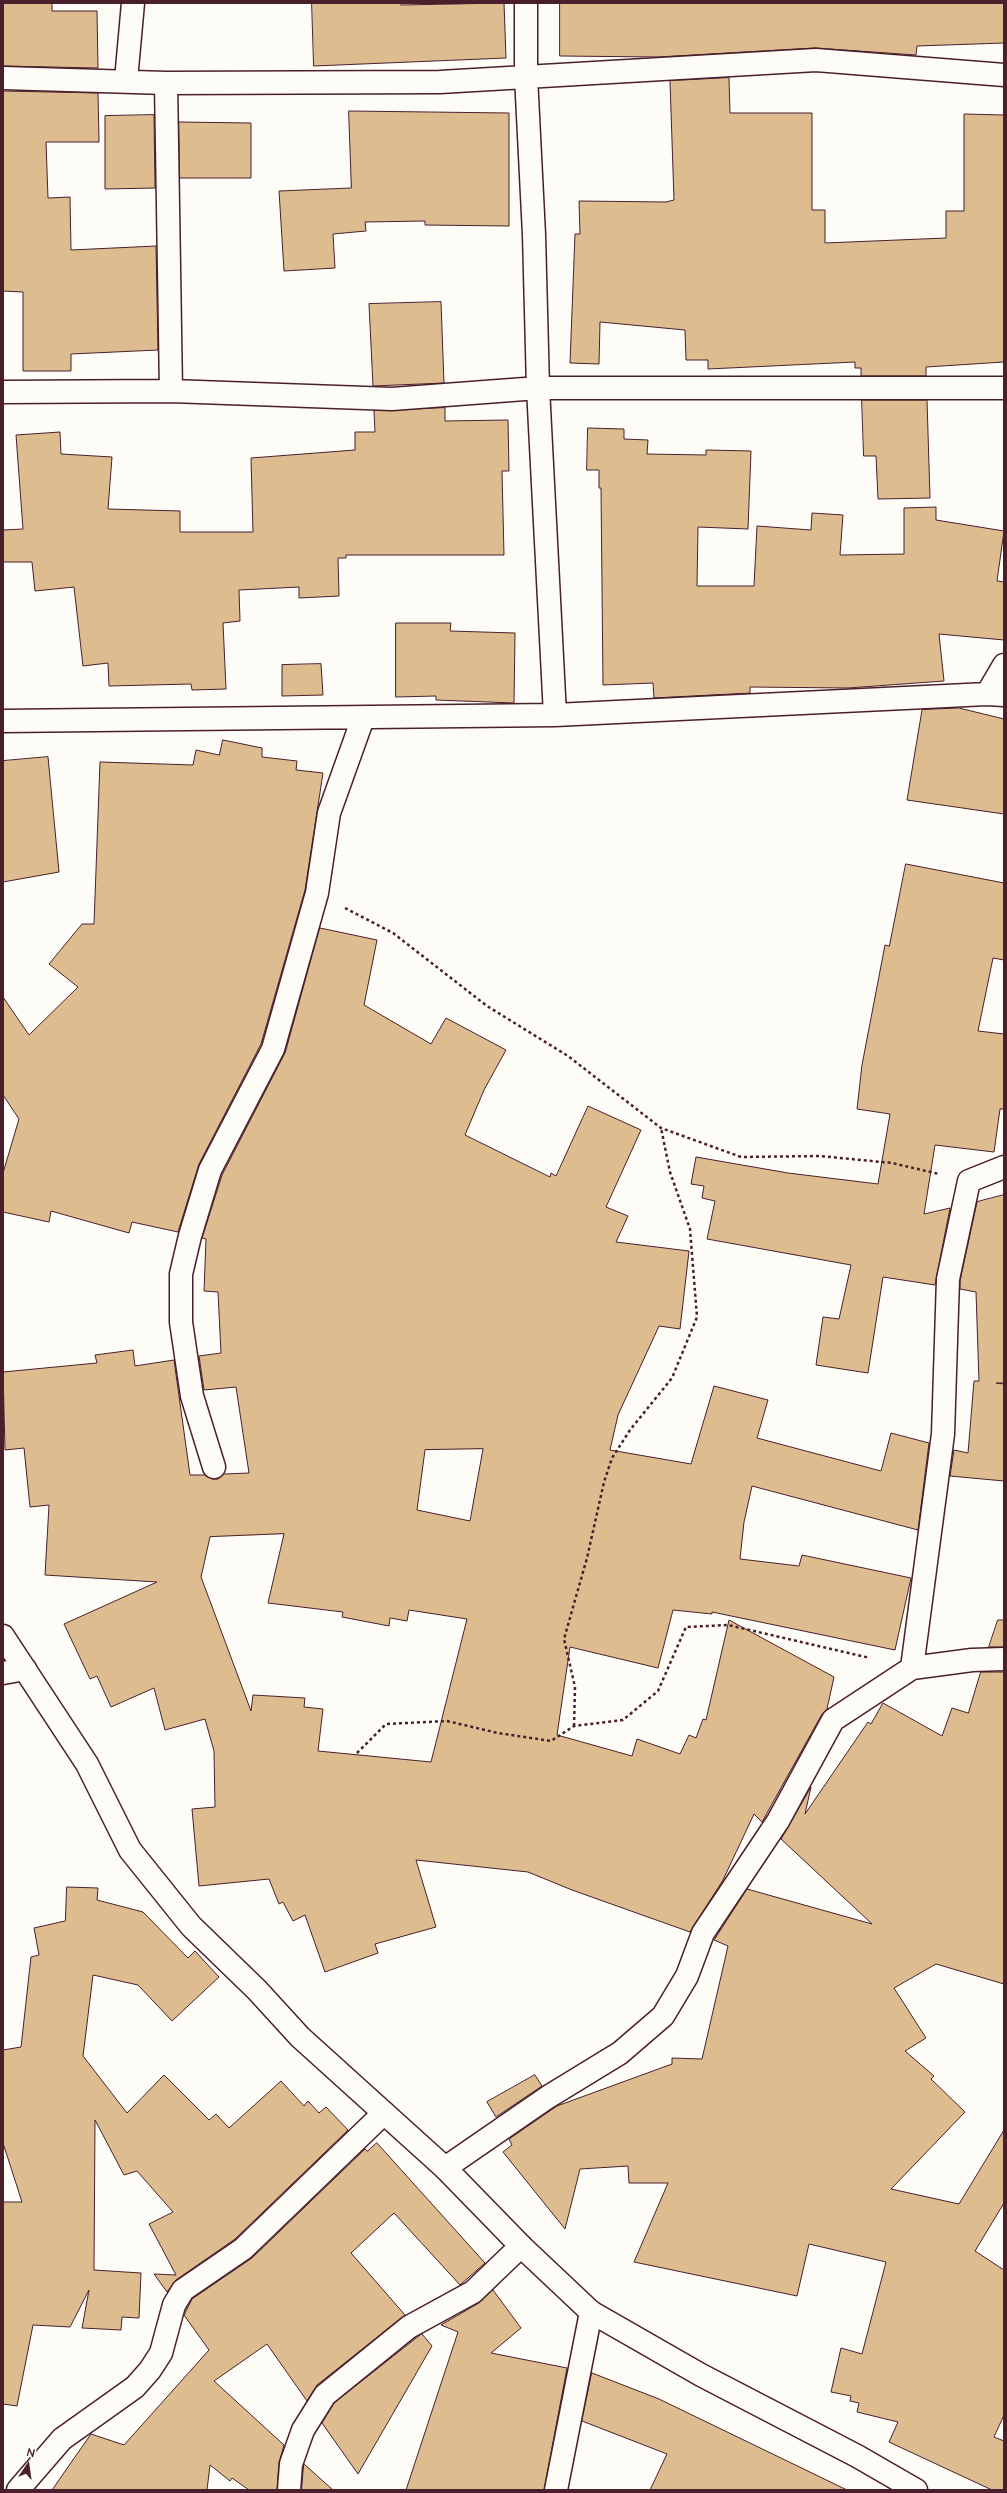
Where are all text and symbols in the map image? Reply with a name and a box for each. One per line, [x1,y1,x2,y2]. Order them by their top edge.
north arrow [8,2445,48,2485]
text: N [26,2445,36,2461]

